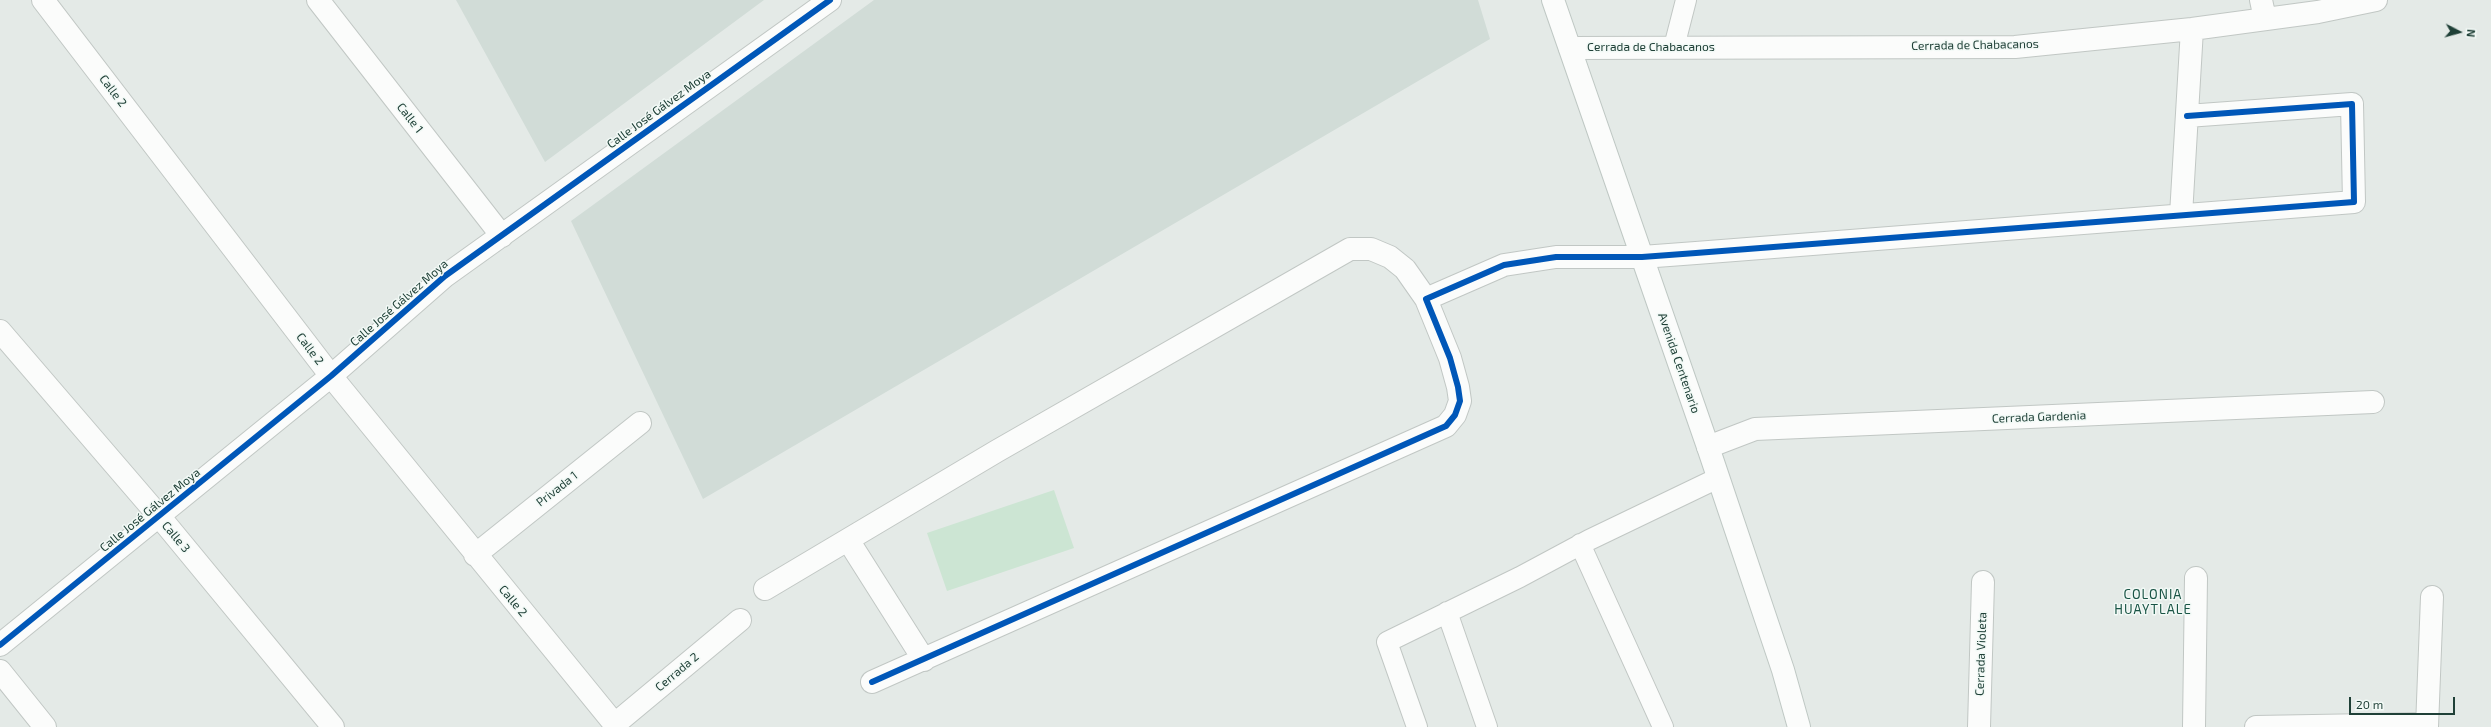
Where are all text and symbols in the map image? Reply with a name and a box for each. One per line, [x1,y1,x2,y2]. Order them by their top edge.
north arrow [2439,12,2479,52]
text: N [2465,29,2478,38]
street label: Cerrada de Chabacanos [1911,37,2039,53]
street label: Cerrada de Chabacanos [1587,40,1715,54]
street label: Calle José Gálvez Moya [604,66,714,152]
street label: Calle 2 [96,72,130,110]
street label: Calle 1 [394,100,426,136]
street label: Calle José Gálvez Moya [347,257,451,349]
street label: Avenida Centenario [1655,311,1703,415]
street label: Calle 2 [293,330,327,368]
street label: Cerrada Gardenia [1992,408,2086,426]
street label: Calle José Gálvez Moya [97,465,203,555]
street label: Privada 1 [533,468,581,510]
street label: Calle 3 [159,518,193,556]
street label: Calle 2 [496,582,530,620]
district label: COLONIA HUAYTLALE [2114,587,2192,618]
street label: Cerrada Violeta [1972,612,1990,696]
street label: Cerrada 2 [652,650,702,694]
scale bar [2351,689,2457,715]
text: 20 m [2356,697,2383,711]

